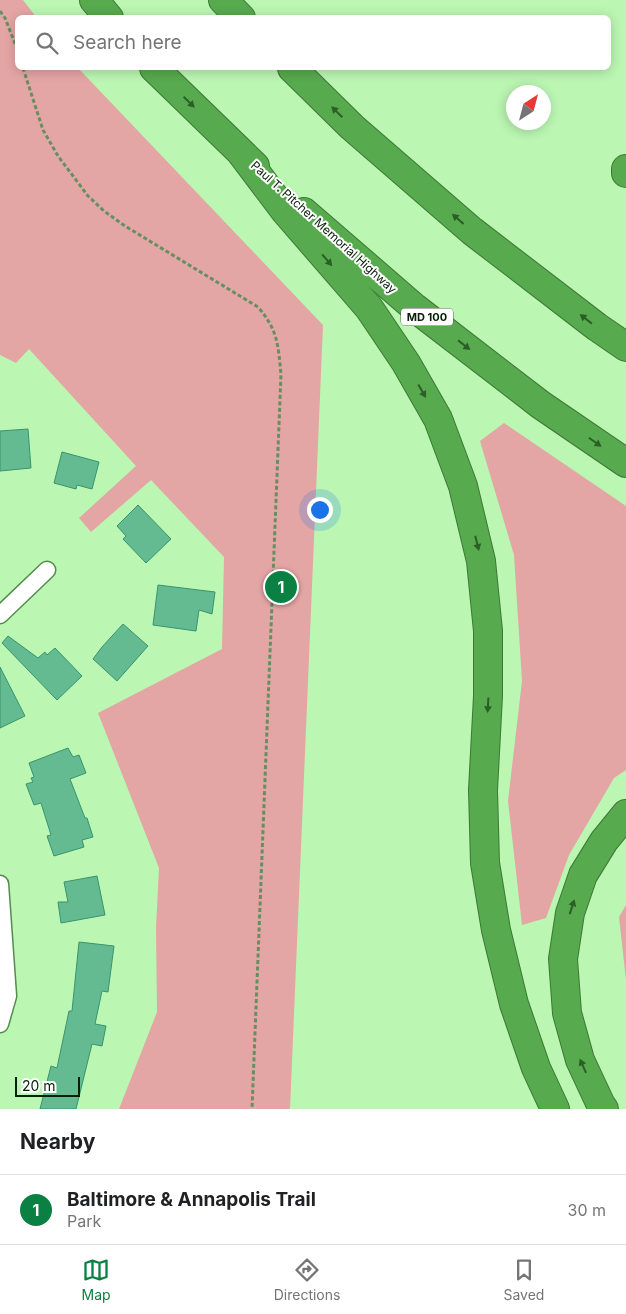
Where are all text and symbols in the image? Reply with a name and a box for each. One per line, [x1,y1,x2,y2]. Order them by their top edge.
search box [15,15,611,70]
icon: search [33,29,61,57]
text: Search here [73,31,182,54]
north arrow [506,85,551,130]
one-way arrow [183,96,195,108]
one-way arrow [331,106,343,118]
street label: Paul T. Pitcher Memorial Highway [248,158,400,297]
one-way arrow [453,213,465,225]
one-way arrow [322,253,333,266]
road number: MD 100 [401,308,453,326]
one-way arrow [580,314,593,325]
one-way arrow [457,340,470,351]
one-way arrow [418,384,426,399]
one-way arrow [588,437,602,447]
your location [307,497,333,523]
one-way arrow [473,536,481,551]
pin: 1 [265,568,297,606]
one-way arrow [483,697,491,713]
one-way arrow [569,899,577,914]
one-way arrow [578,1059,586,1073]
scale bar [15,1074,80,1097]
text: 20 m [22,1077,56,1094]
text: Nearby [20,1129,95,1154]
text: Baltimore & Annapolis Trail [67,1188,316,1211]
text: 1 [33,1200,39,1220]
text: 30 m [568,1200,606,1220]
text: Park [67,1211,101,1231]
tab: Map [82,1256,111,1303]
tab: Directions [274,1256,340,1303]
tab: Saved [503,1256,544,1303]

